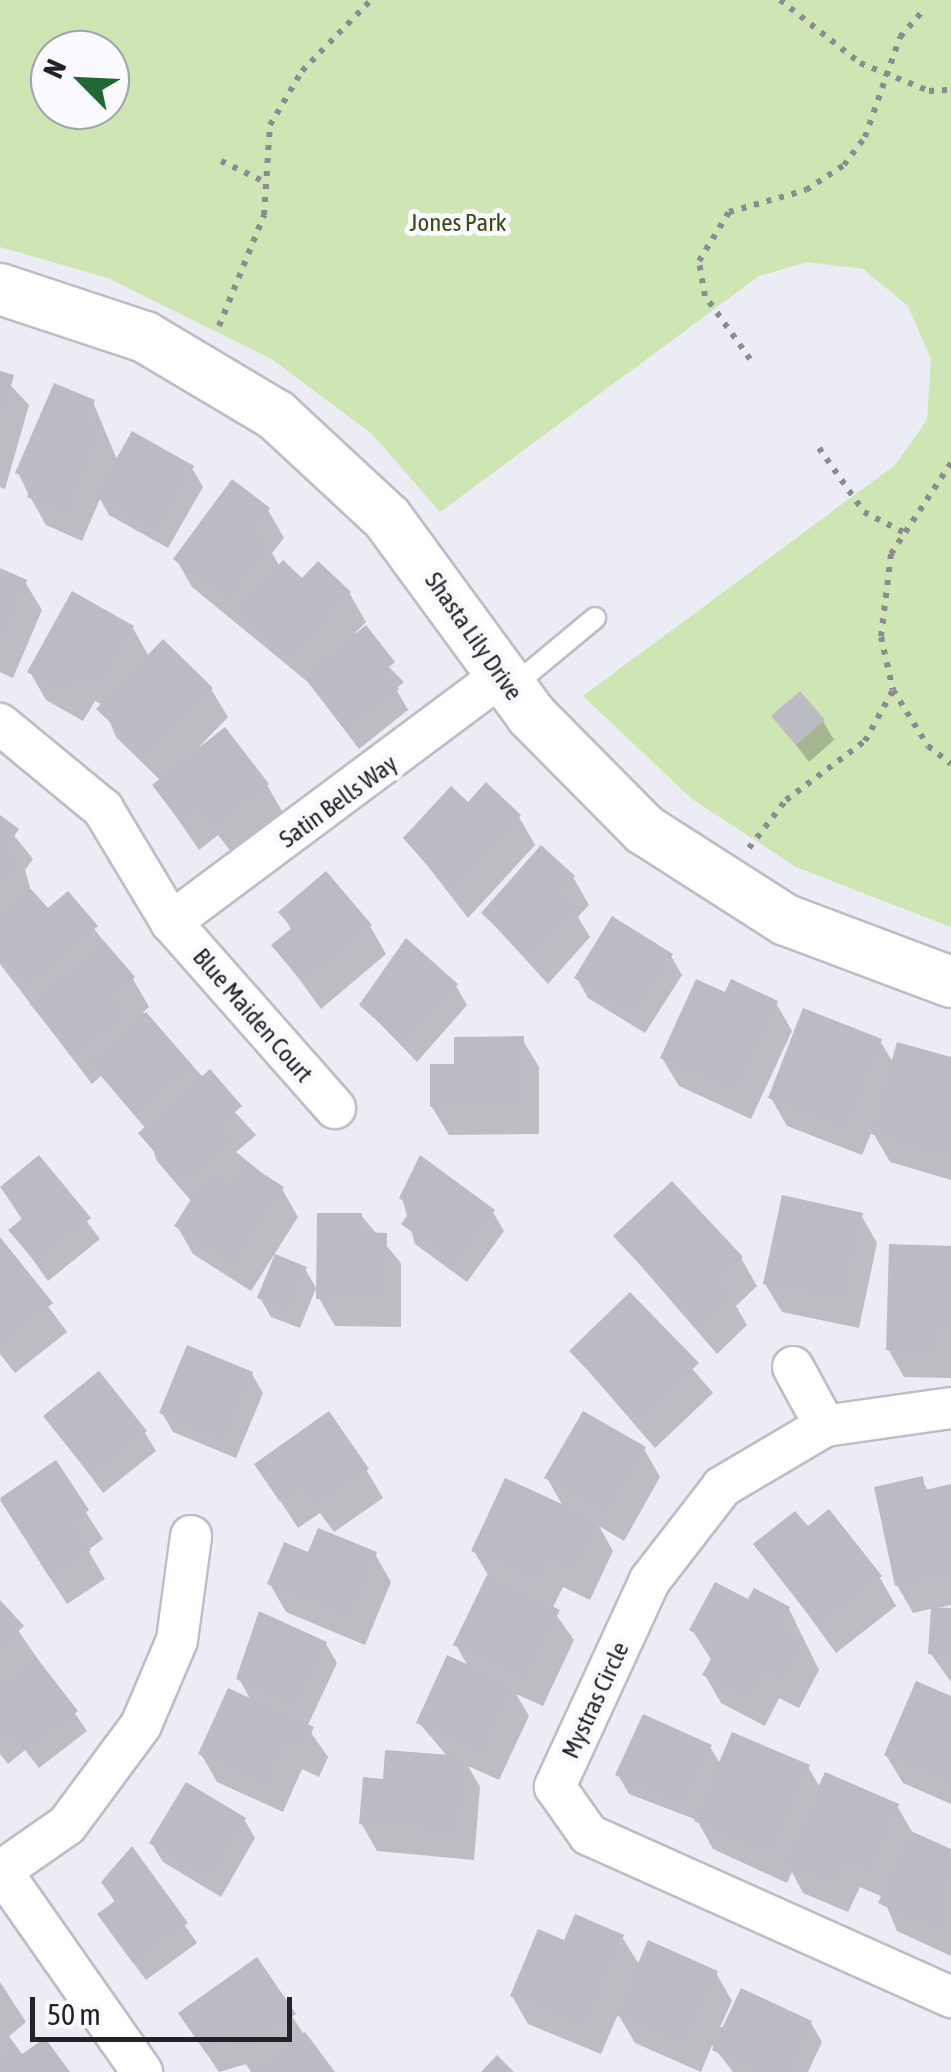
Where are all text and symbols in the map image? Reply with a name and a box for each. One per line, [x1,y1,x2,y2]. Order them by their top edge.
north arrow [30,30,130,130]
text: N [36,55,72,83]
park label: Jones Park [409,207,507,237]
street label: Shasta Lily Drive [419,566,529,706]
street label: Satin Bells Way [273,748,403,854]
street label: Blue Maiden Court [187,942,319,1088]
street label: Mystras Circle [555,1637,635,1763]
scale bar [35,1977,298,2039]
text: 50 m [47,1997,101,2031]

